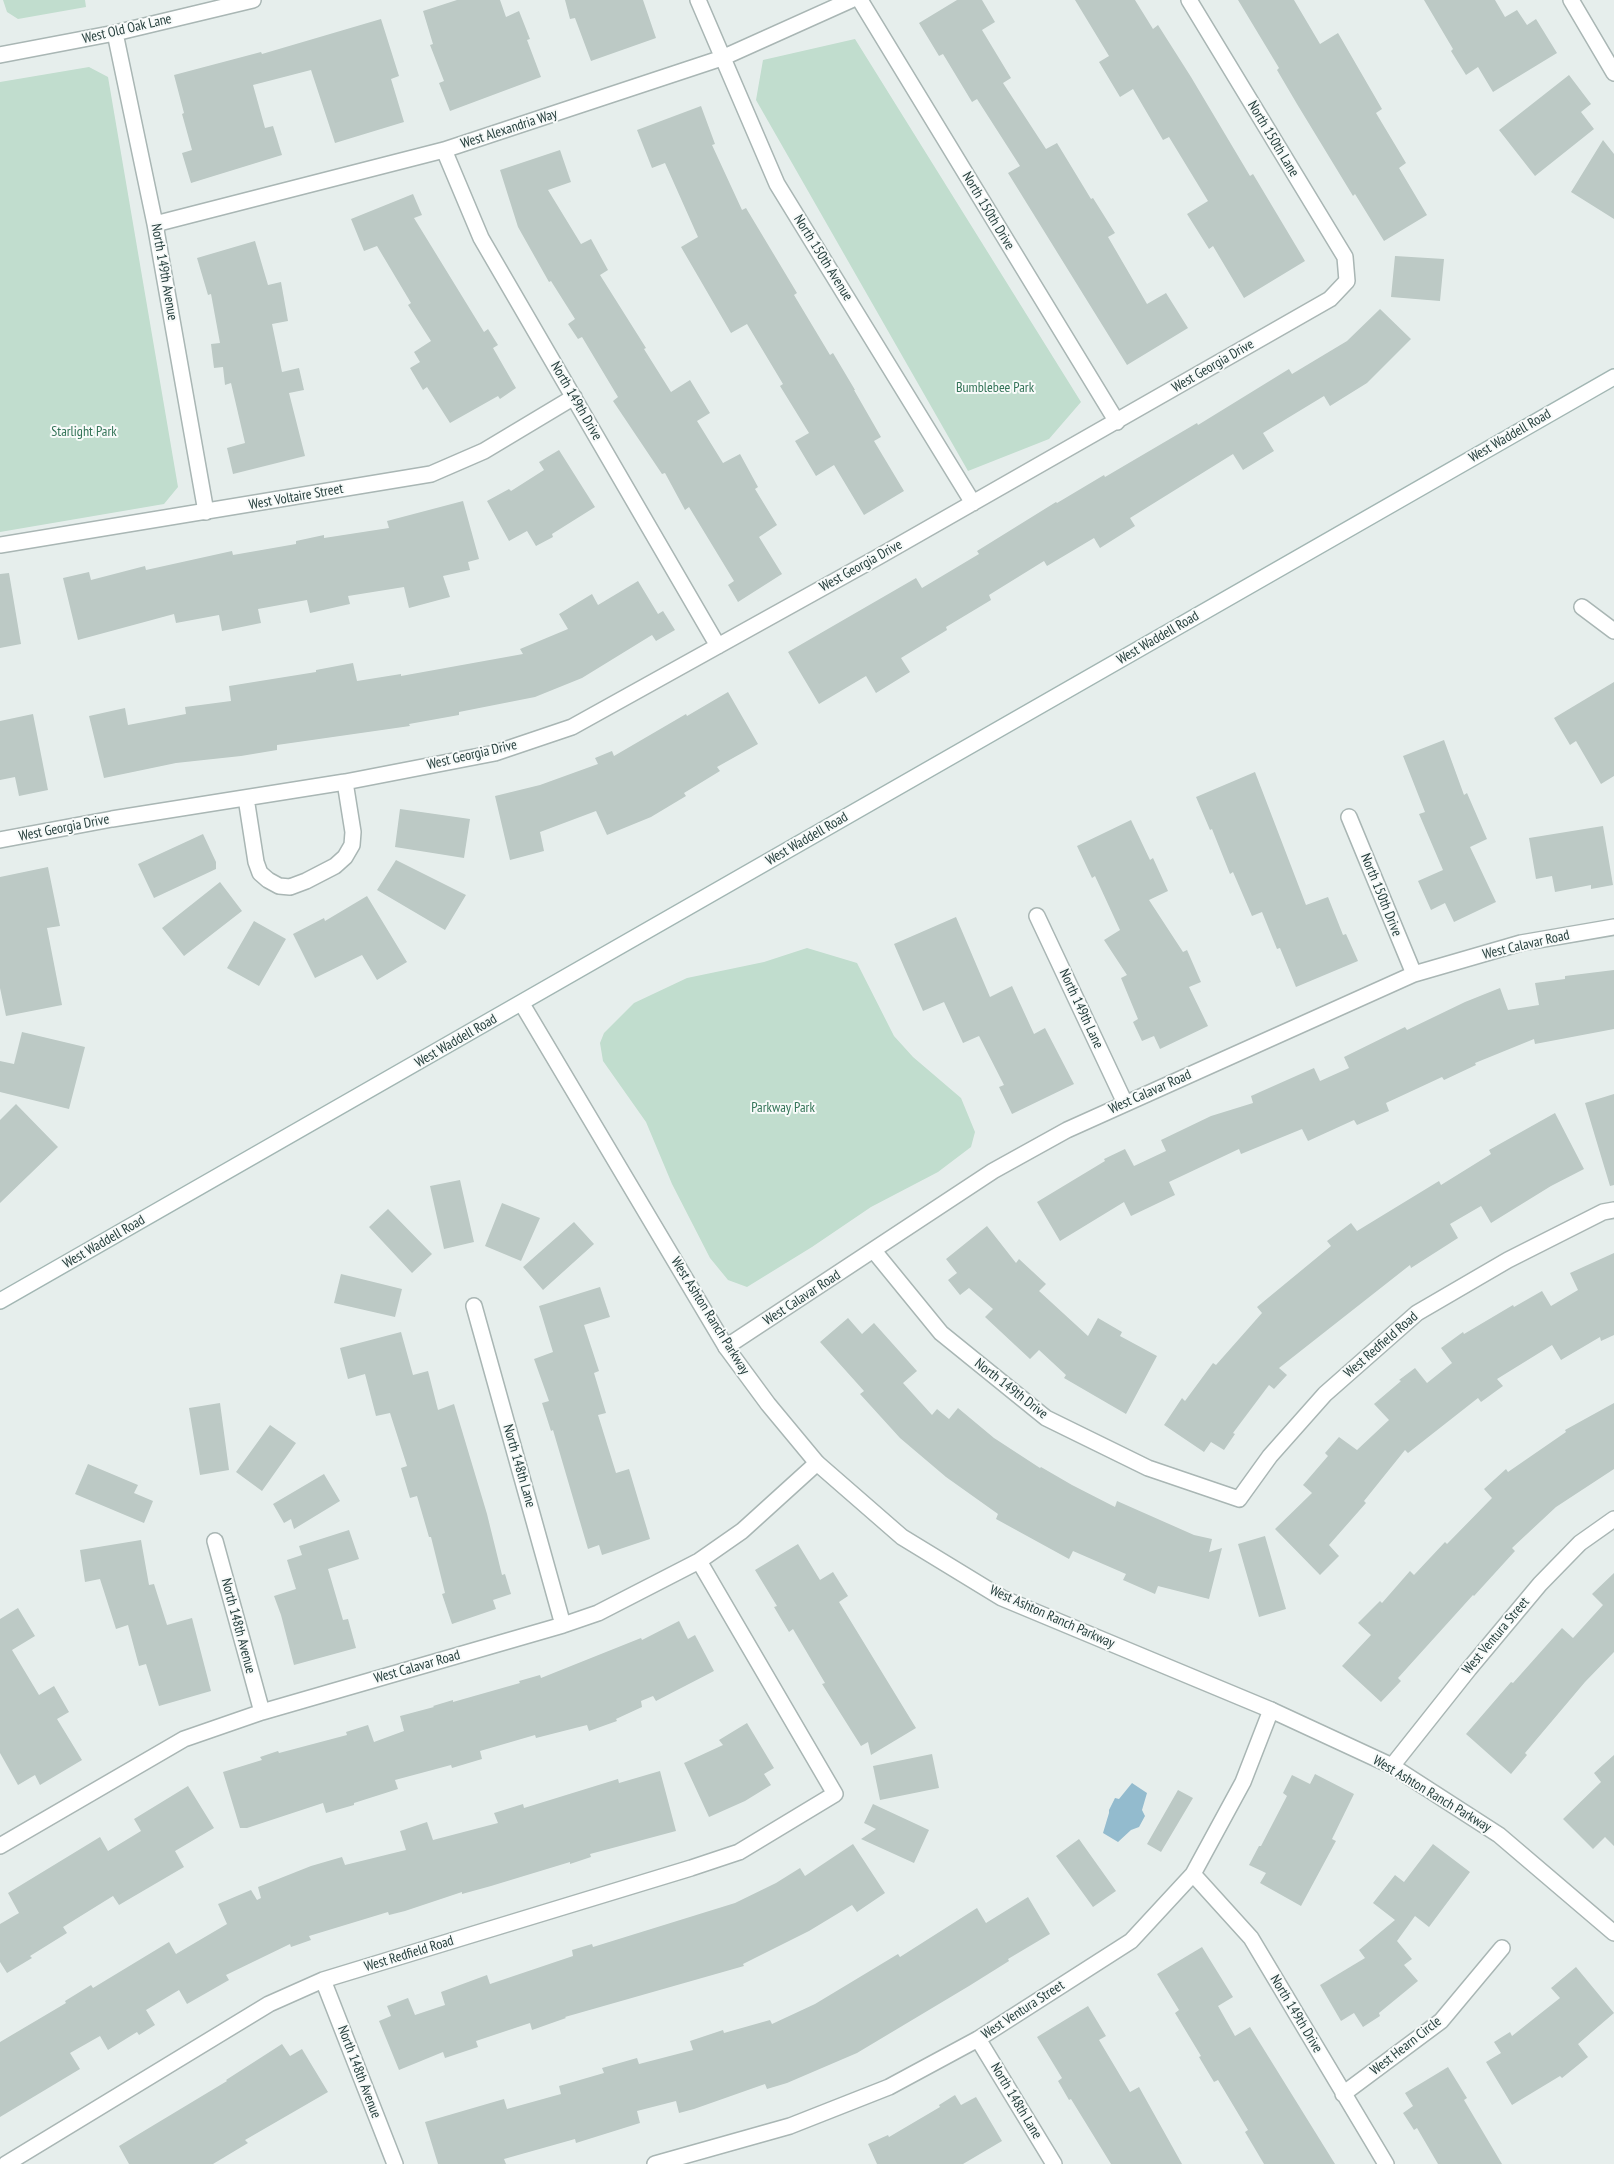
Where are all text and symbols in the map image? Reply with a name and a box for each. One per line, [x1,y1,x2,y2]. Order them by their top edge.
street label: West Old Oak Lane [81,11,173,47]
street label: North 150th Lane [1244,98,1302,180]
street label: West Alexandria Way [459,105,559,153]
street label: North 150th Drive [958,169,1018,253]
street label: North 150th Avenue [790,212,856,304]
street label: North 149th Avenue [147,222,181,322]
street label: West Georgia Drive [1169,336,1257,396]
street label: North 149th Drive [547,359,605,443]
park label: Bumblebee Park [956,380,1034,396]
street label: West Waddell Road [1466,406,1554,466]
park label: Starlight Park [51,424,117,440]
street label: West Voltaire Street [248,480,344,514]
street label: West Georgia Drive [817,536,905,596]
street label: West Waddell Road [1114,608,1202,668]
street label: West Georgia Drive [425,736,519,774]
street label: West Waddell Road [763,809,851,869]
street label: West Georgia Drive [17,811,111,845]
street label: North 150th Drive [1357,851,1405,939]
street label: West Calavar Road [1481,927,1571,963]
street label: North 149th Lane [1055,967,1107,1051]
street label: West Waddell Road [412,1011,500,1071]
street label: West Calavar Road [1106,1066,1194,1118]
park label: Parkway Park [751,1100,815,1116]
street label: West Waddell Road [60,1212,148,1272]
street label: West Ashton Ranch Parkway [667,1254,753,1378]
street label: West Calavar Road [760,1267,844,1329]
street label: West Redfield Road [1341,1308,1421,1382]
street label: North 149th Drive [971,1355,1051,1423]
street label: North 148th Lane [499,1422,539,1510]
street label: North 148th Avenue [217,1576,259,1676]
street label: West Ashton Ranch Parkway [987,1582,1117,1652]
street label: West Ventura Street [1459,1594,1533,1678]
street label: West Calavar Road [372,1647,462,1687]
street label: West Ashton Ranch Parkway [1370,1752,1494,1836]
street label: West Redfield Road [362,1932,456,1976]
street label: North 149th Drive [1266,1972,1326,2056]
street label: West Ventura Street [978,1977,1068,2043]
street label: West Hearn Circle [1367,2013,1445,2079]
street label: North 148th Avenue [334,2023,384,2121]
street label: North 148th Lane [987,2060,1045,2142]

